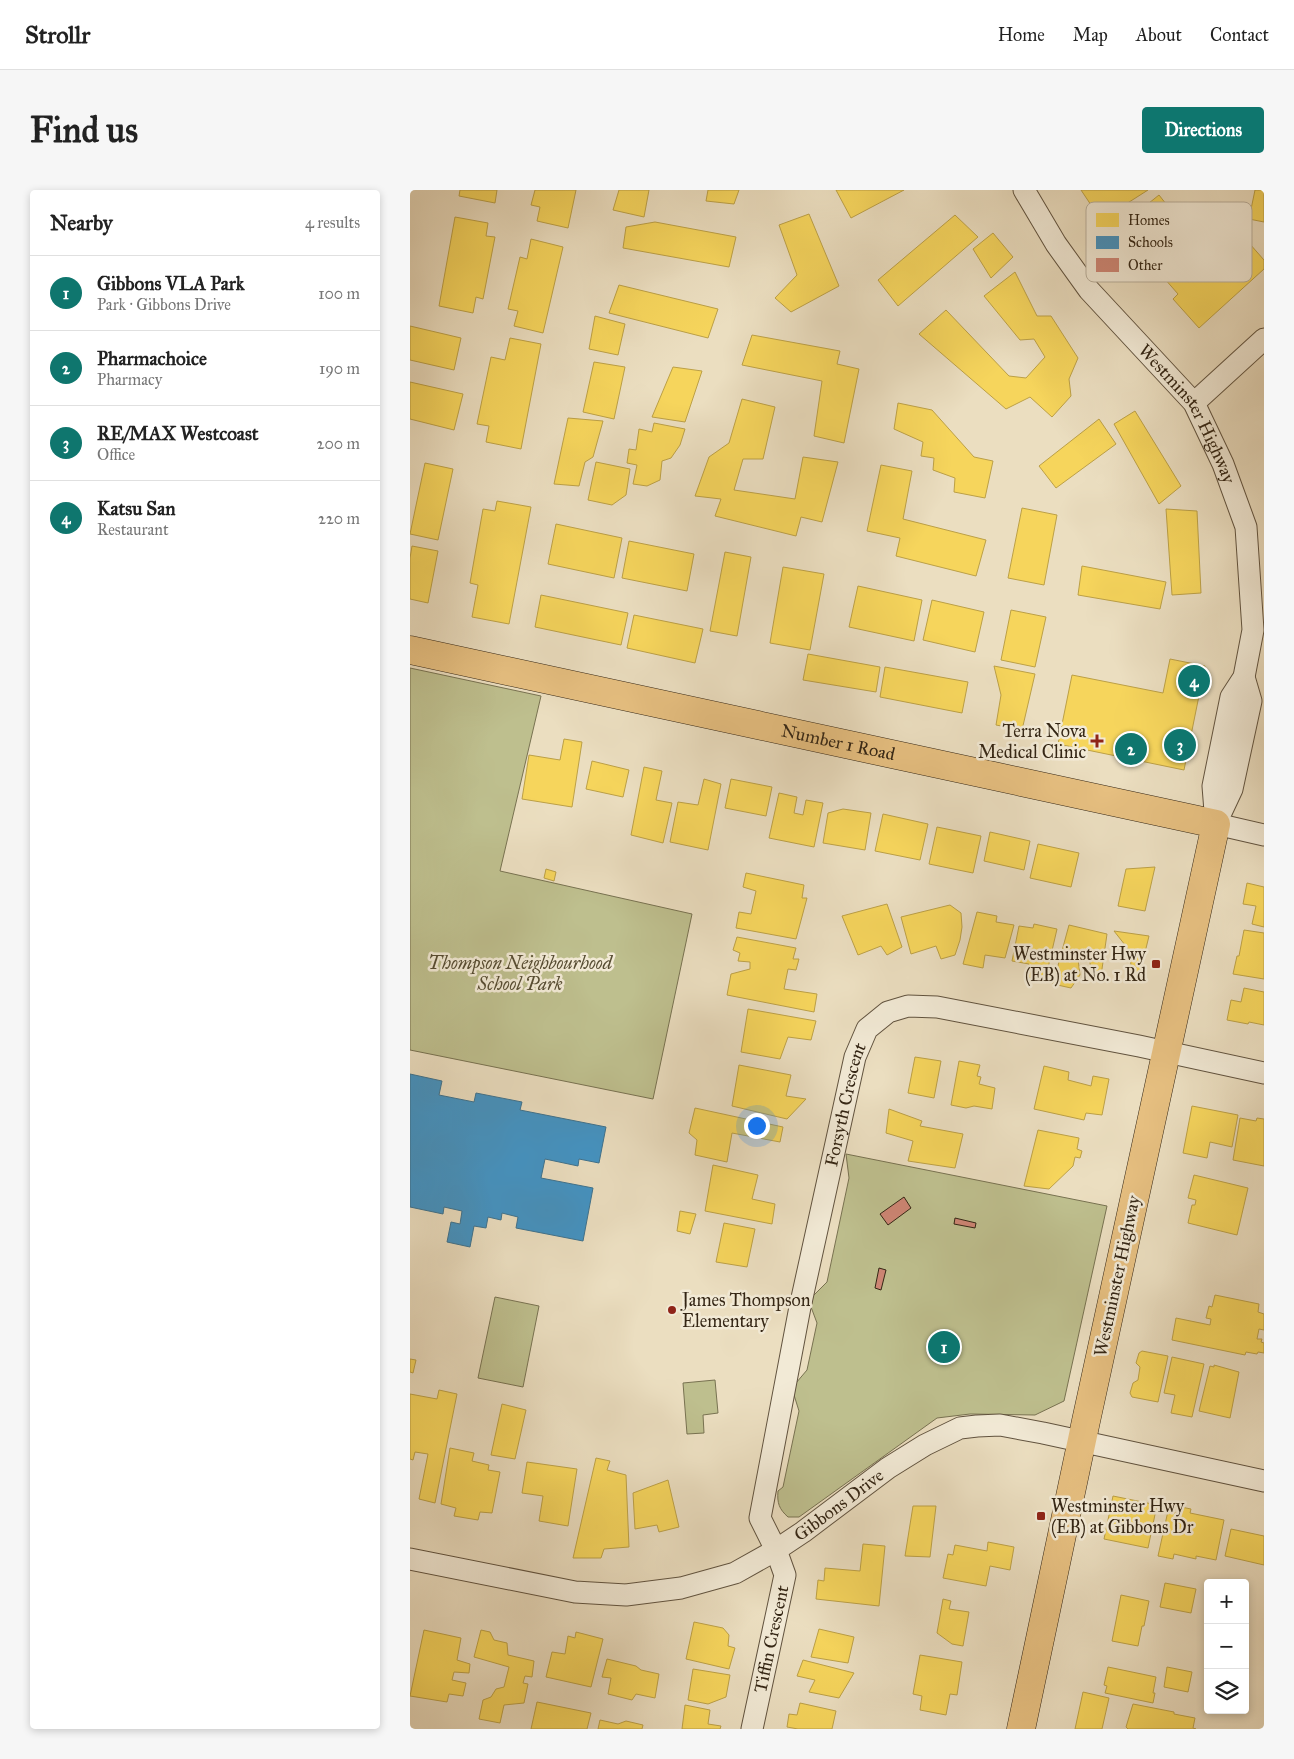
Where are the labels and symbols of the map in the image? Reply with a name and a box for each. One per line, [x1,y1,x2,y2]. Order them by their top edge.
legend [1086,202,1252,282]
text: Homes [1128,212,1170,229]
text: Schools [1128,234,1173,251]
text: Other [1128,257,1163,274]
street label: Westminster Highway [1134,339,1240,487]
pin: 4 [1178,662,1210,700]
street label: Number 1 Road [779,719,897,765]
place label: Terra Nova Medical Clinic [978,720,1086,763]
pin: 3 [1164,726,1196,764]
pin: 2 [1115,730,1147,768]
marker: Terra Nova Medical Clinic [1090,734,1104,748]
place label: Westminster Hwy (EB) at No. 1 Rd [1013,943,1147,987]
park label: Thompson Neighbourhood School Park [428,952,614,995]
marker: Westminster Hwy (EB) at No. 1 Rd [1150,958,1162,970]
street label: Forsyth Crescent [820,1039,871,1169]
your location [744,1113,770,1139]
street label: Westminster Highway [1089,1193,1146,1359]
place label: James Thompson Elementary [680,1289,811,1332]
marker: James Thompson Elementary [666,1304,678,1316]
pin: 1 [928,1328,960,1366]
street label: Gibbons Drive [790,1464,888,1546]
place label: Westminster Hwy (EB) at Gibbons Dr [1051,1495,1194,1539]
marker: Westminster Hwy (EB) at Gibbons Dr [1035,1510,1047,1522]
street label: Tiffin Crescent [749,1583,794,1695]

